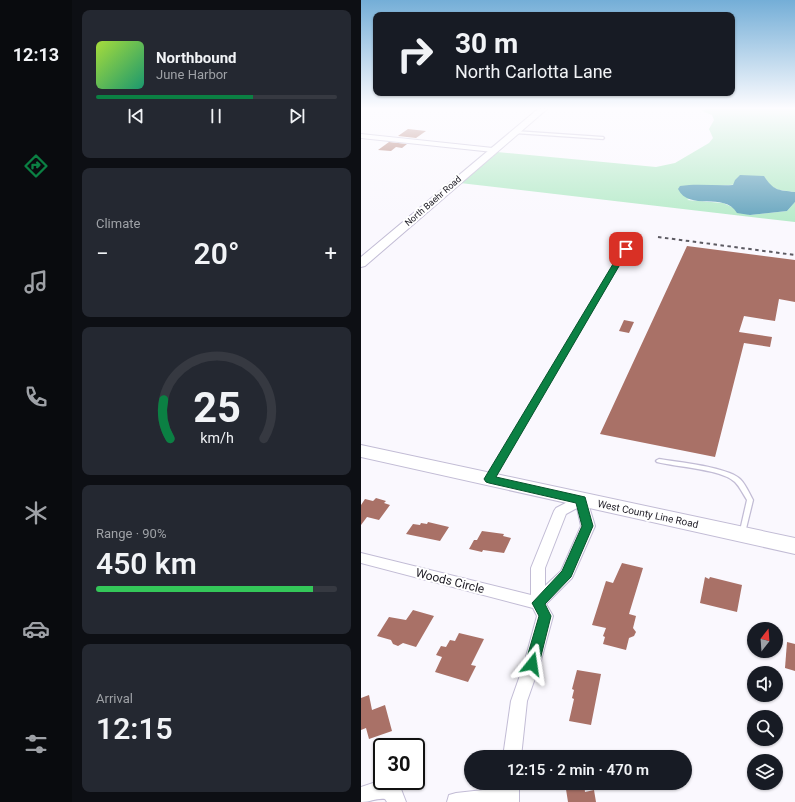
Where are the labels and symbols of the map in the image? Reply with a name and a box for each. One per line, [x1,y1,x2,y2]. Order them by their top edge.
street label: North Baehr Road [403,174,463,228]
pin [609,232,643,266]
street label: West County Line Road [597,498,699,530]
street label: Woods Circle [414,566,486,596]
north arrow [747,622,783,658]
position arrow [511,643,553,685]
speed limit sign: 30 [373,738,425,790]

